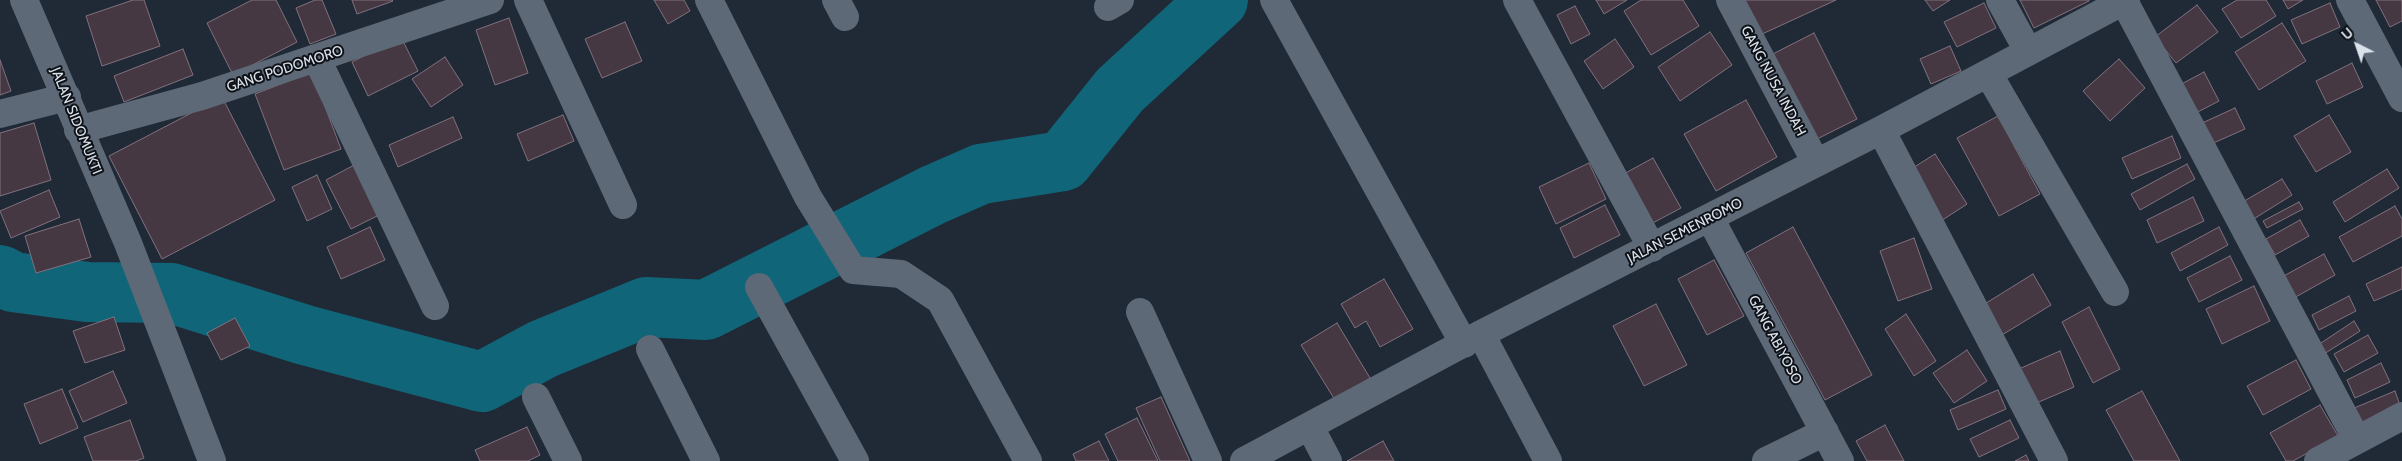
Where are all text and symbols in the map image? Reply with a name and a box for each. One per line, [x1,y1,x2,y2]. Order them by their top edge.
north arrow [2332,20,2382,70]
street label: GANG NUSA INDAH [1737,23,1809,139]
text: U [2337,24,2357,44]
street label: GANG PODOMORO [225,42,345,96]
street label: JALAN SIDOMUKTI [47,65,105,177]
street label: JALAN SEMENROMO [1625,195,1745,267]
street label: GANG ABIYOSO [1745,293,1805,387]

